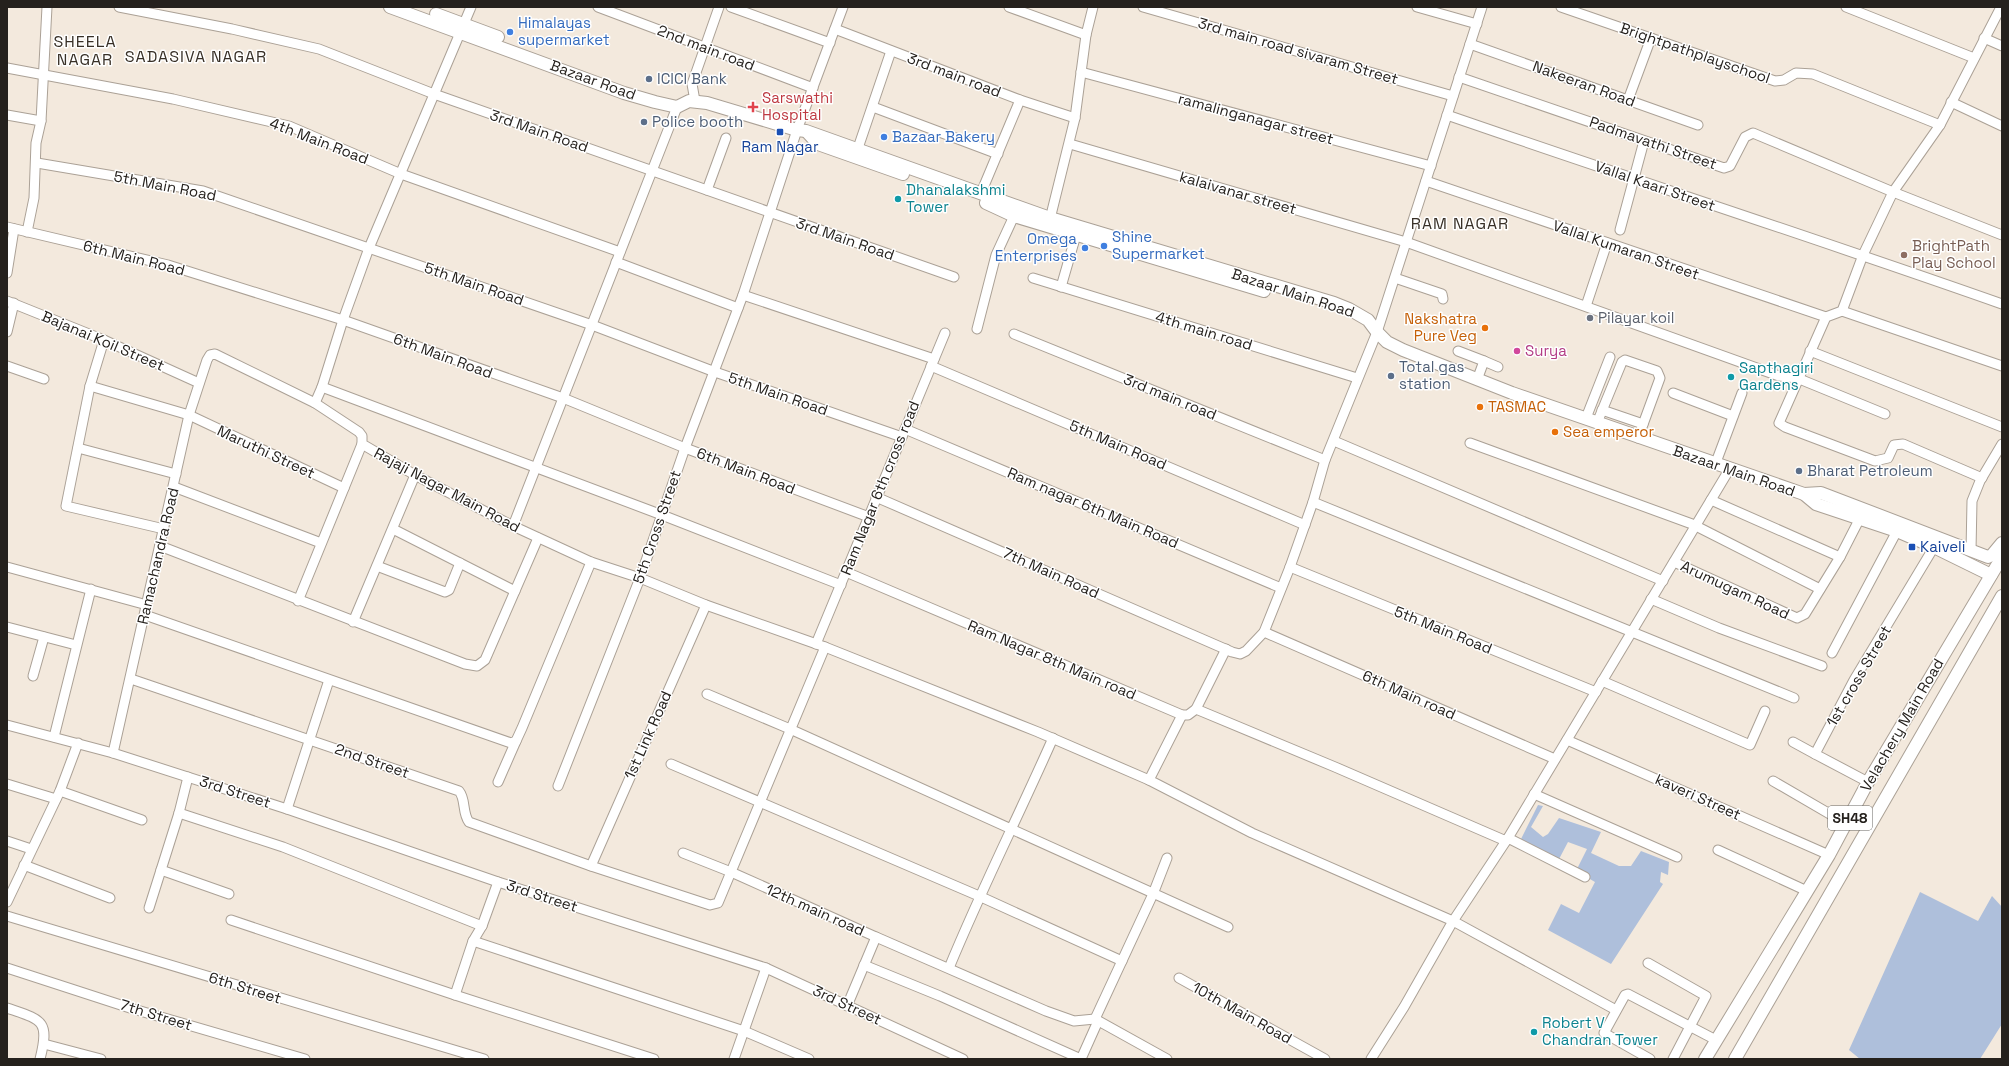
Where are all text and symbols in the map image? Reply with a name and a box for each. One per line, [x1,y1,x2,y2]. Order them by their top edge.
place label: Himalayas supermarket [518,13,610,49]
street label: 3rd main road sivaram Street [1196,13,1401,88]
street label: Brightpathplayschool [1617,18,1773,87]
street label: 2nd main road [655,20,758,75]
marker: Himalayas supermarket [505,27,515,37]
district label: SHEELA NAGAR [53,31,117,70]
district label: SADASIVA NAGAR [125,46,267,67]
street label: 3rd main road [905,48,1004,101]
street label: Bazaar Road [548,55,639,104]
street label: Nakeeran Road [1530,56,1638,111]
place label: ICICI Bank [657,69,727,88]
marker: ICICI Bank [644,74,654,84]
place label: Sarswathi Hospital [762,88,833,124]
street label: ramalinganagar street [1176,89,1336,148]
marker: Sarswathi Hospital [747,101,759,113]
street label: 3rd Main Road [487,105,591,156]
place label: Police booth [652,112,743,131]
street label: Padmavathi Street [1587,112,1719,173]
street label: 4th Main Road [267,113,371,168]
marker: Police booth [639,117,649,127]
marker: Ram Nagar [775,127,785,137]
place label: Bazaar Bakery [892,127,995,146]
marker: Bazaar Bakery [879,132,889,142]
place label: Ram Nagar [741,137,819,156]
street label: Vallal Kaari Street [1592,156,1718,215]
street label: 5th Main Road [112,166,218,205]
street label: kalaivanar street [1178,167,1299,218]
place label: Dhanalakshmi Tower [906,180,1005,216]
marker: Dhanalakshmi Tower [893,194,903,204]
street label: 3rd Main Road [793,213,897,264]
district label: RAM NAGAR [1411,213,1509,234]
street label: Vallal Kumaran Street [1551,216,1702,284]
place label: Shine Supermarket [1112,227,1205,263]
place label: Omega Enterprises [995,229,1077,265]
street label: 6th Main Road [81,236,187,279]
place label: BrightPath Play School [1912,236,1996,272]
marker: Shine Supermarket [1099,241,1109,251]
marker: Omega Enterprises [1080,243,1090,253]
marker: BrightPath Play School [1899,250,1909,260]
street label: 5th Main Road [422,258,526,309]
street label: Bazaar Main Road [1229,264,1357,321]
street label: Bajanai Koil Street [39,306,167,375]
street label: 4th main road [1153,307,1255,354]
place label: Pilayar koil [1598,308,1674,327]
place label: Nakshatra Pure Veg [1404,309,1477,345]
marker: Pilayar koil [1585,313,1595,323]
marker: Nakshatra Pure Veg [1480,323,1490,333]
street label: 6th Main Road [391,329,495,382]
place label: Surya [1525,341,1567,360]
marker: Surya [1512,346,1522,356]
place label: Total gas station [1399,357,1464,393]
place label: Sapthagiri Gardens [1739,358,1813,394]
street label: 5th Main Road [726,368,830,419]
street label: 3rd main road [1121,369,1220,424]
marker: Total gas station [1386,371,1396,381]
marker: Sapthagiri Gardens [1726,372,1736,382]
place label: TASMAC [1488,397,1546,416]
street label: Ram Nagar 6th cross road [836,398,923,578]
marker: TASMAC [1475,402,1485,412]
street label: 5th Main Road [1067,415,1170,474]
street label: Maruthi Street [214,421,318,483]
place label: Sea emperor [1563,422,1655,441]
marker: Sea emperor [1550,427,1560,437]
street label: Bazaar Main Road [1670,441,1798,500]
street label: Rajaji Nagar Main Road [371,443,524,536]
street label: 6th Main Road [694,443,798,498]
place label: Bharat Petroleum [1807,461,1933,480]
street label: Ram nagar 6th Main Road [1005,463,1182,552]
marker: Bharat Petroleum [1794,466,1804,476]
street label: 5th Cross Street [628,468,685,586]
street label: Ramachandra Road [133,486,182,626]
place label: Kaiveli [1920,537,1965,556]
marker: Kaiveli [1907,542,1917,552]
street label: 7th Main Road [1000,543,1102,602]
street label: Arumugam Road [1678,556,1793,623]
street label: 5th Main Road [1391,601,1495,658]
street label: Ram Nagar 8th Main road [965,615,1139,704]
street label: 1st cross Street [1822,622,1895,730]
street label: Velachery Main Road [1856,655,1947,795]
street label: 6th Main road [1360,665,1459,724]
street label: 1st Link Road [620,688,675,782]
street label: 2nd Street [332,739,412,782]
street label: kaveri Street [1652,769,1744,824]
street label: 3rd Street [197,771,273,812]
road number: SH48 [1828,806,1872,830]
street label: 3rd Street [504,875,580,916]
street label: 12th main road [763,879,868,940]
street label: 6th Street [207,967,284,1008]
street label: 10th Main Road [1189,977,1295,1048]
street label: 3rd Street [810,980,885,1029]
street label: 7th Street [118,995,195,1034]
place label: Robert V Chandran Tower [1542,1013,1658,1049]
marker: Robert V Chandran Tower [1529,1027,1539,1037]

